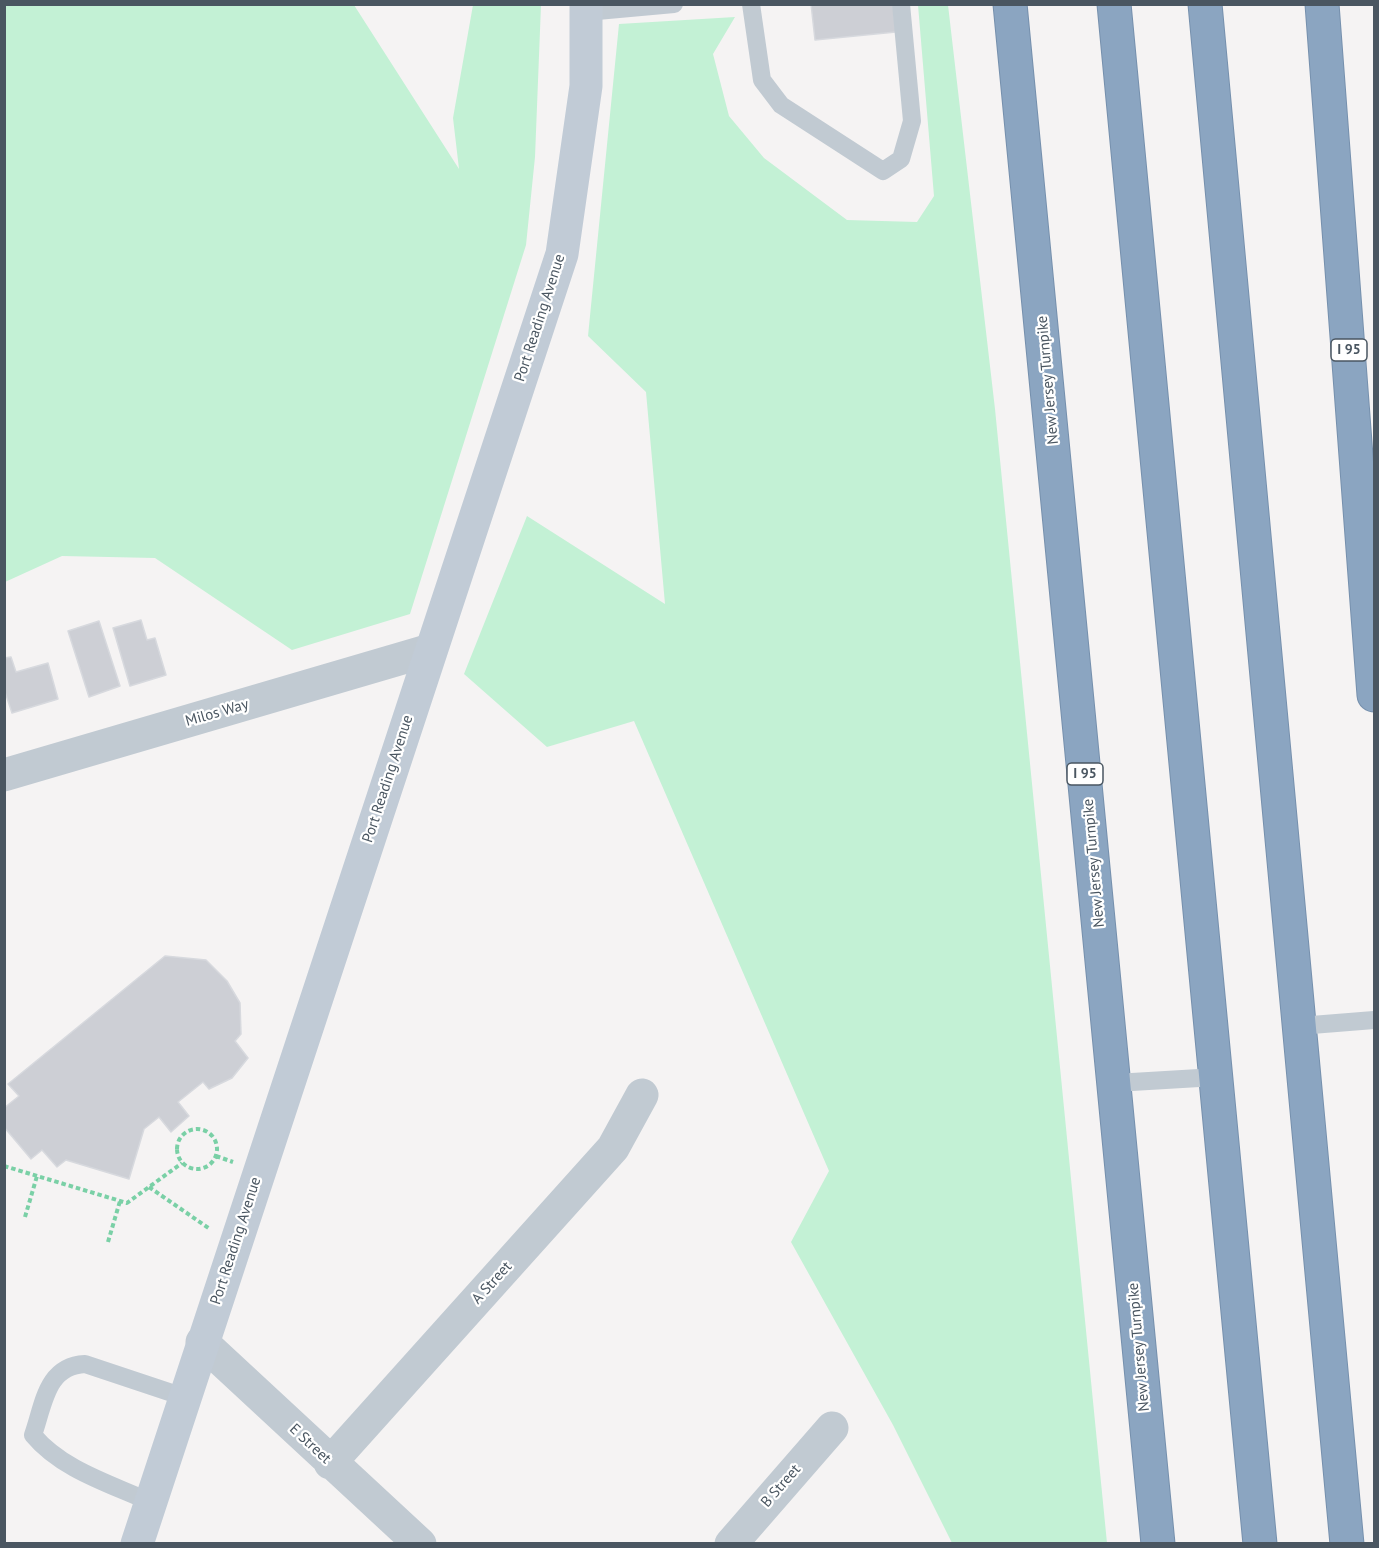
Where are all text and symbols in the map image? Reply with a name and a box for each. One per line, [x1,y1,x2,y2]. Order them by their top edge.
street label: Port Reading Avenue [511,252,569,384]
street label: New Jersey Turnpike [1033,315,1063,445]
road number: I 95 [1331,339,1367,361]
street label: Milos Way [183,695,251,731]
street label: Port Reading Avenue [359,713,417,845]
road number: I 95 [1067,763,1103,785]
street label: New Jersey Turnpike [1079,798,1109,928]
street label: Port Reading Avenue [207,1175,265,1307]
street label: A Street [468,1258,516,1308]
street label: New Jersey Turnpike [1124,1282,1154,1412]
street label: E Street [285,1420,335,1468]
street label: B Street [757,1461,805,1511]

